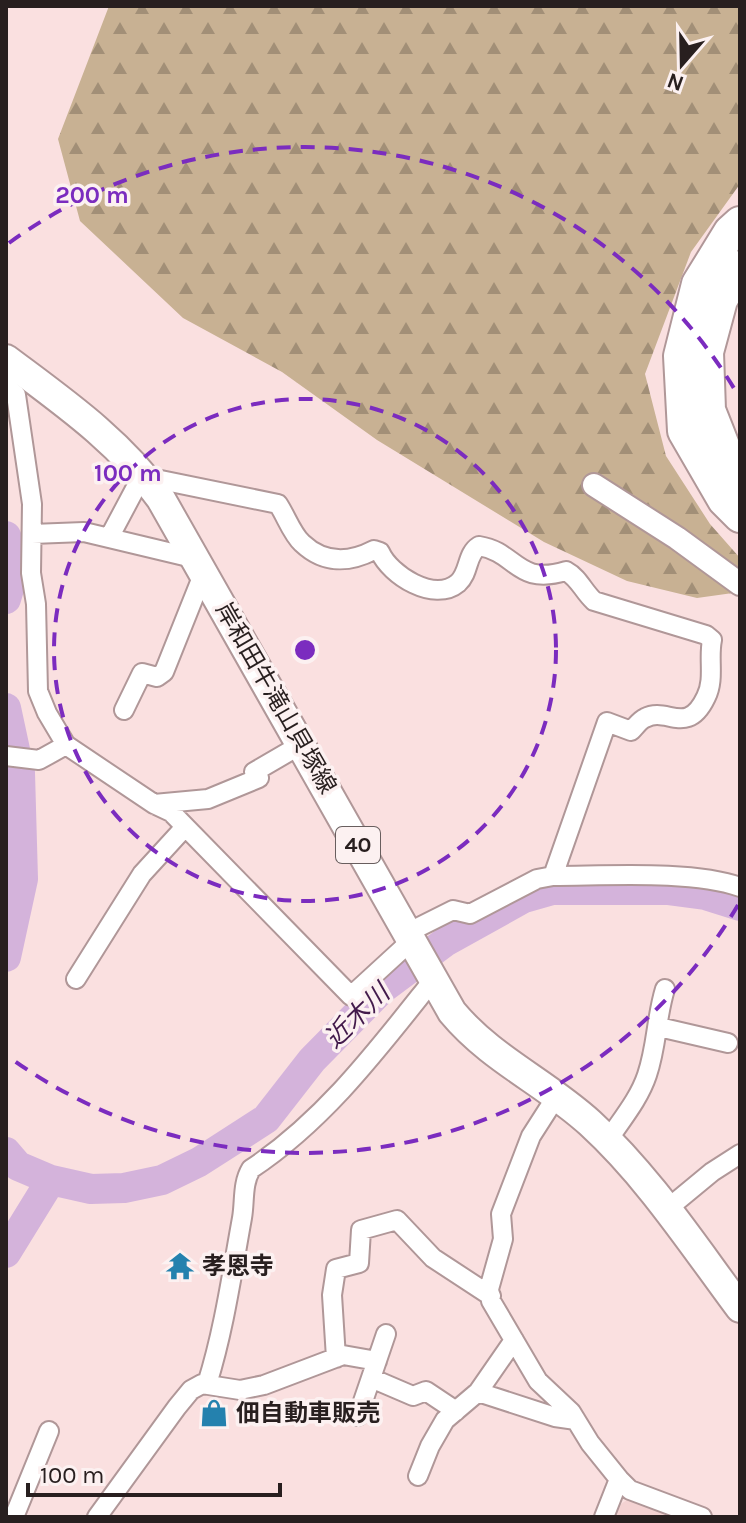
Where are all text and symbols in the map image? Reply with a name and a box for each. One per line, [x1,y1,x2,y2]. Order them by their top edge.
north arrow [642,24,722,104]
text: N [664,67,687,97]
text: 200 m [55,181,129,209]
text: 100 m [94,459,162,487]
street label: 岸和田牛滝山貝塚線 [210,597,342,799]
centre of rings [291,636,319,664]
road number: 40 [336,827,380,863]
water label: 近木川 [318,976,398,1054]
temple icon: 孝恩寺 [165,1251,195,1281]
place label: 孝恩寺 [202,1252,274,1280]
shop icon: 佃自動車販売 [199,1398,229,1428]
place label: 佃自動車販売 [236,1399,380,1427]
scale bar [28,1447,280,1497]
text: 100 m [40,1461,105,1489]

